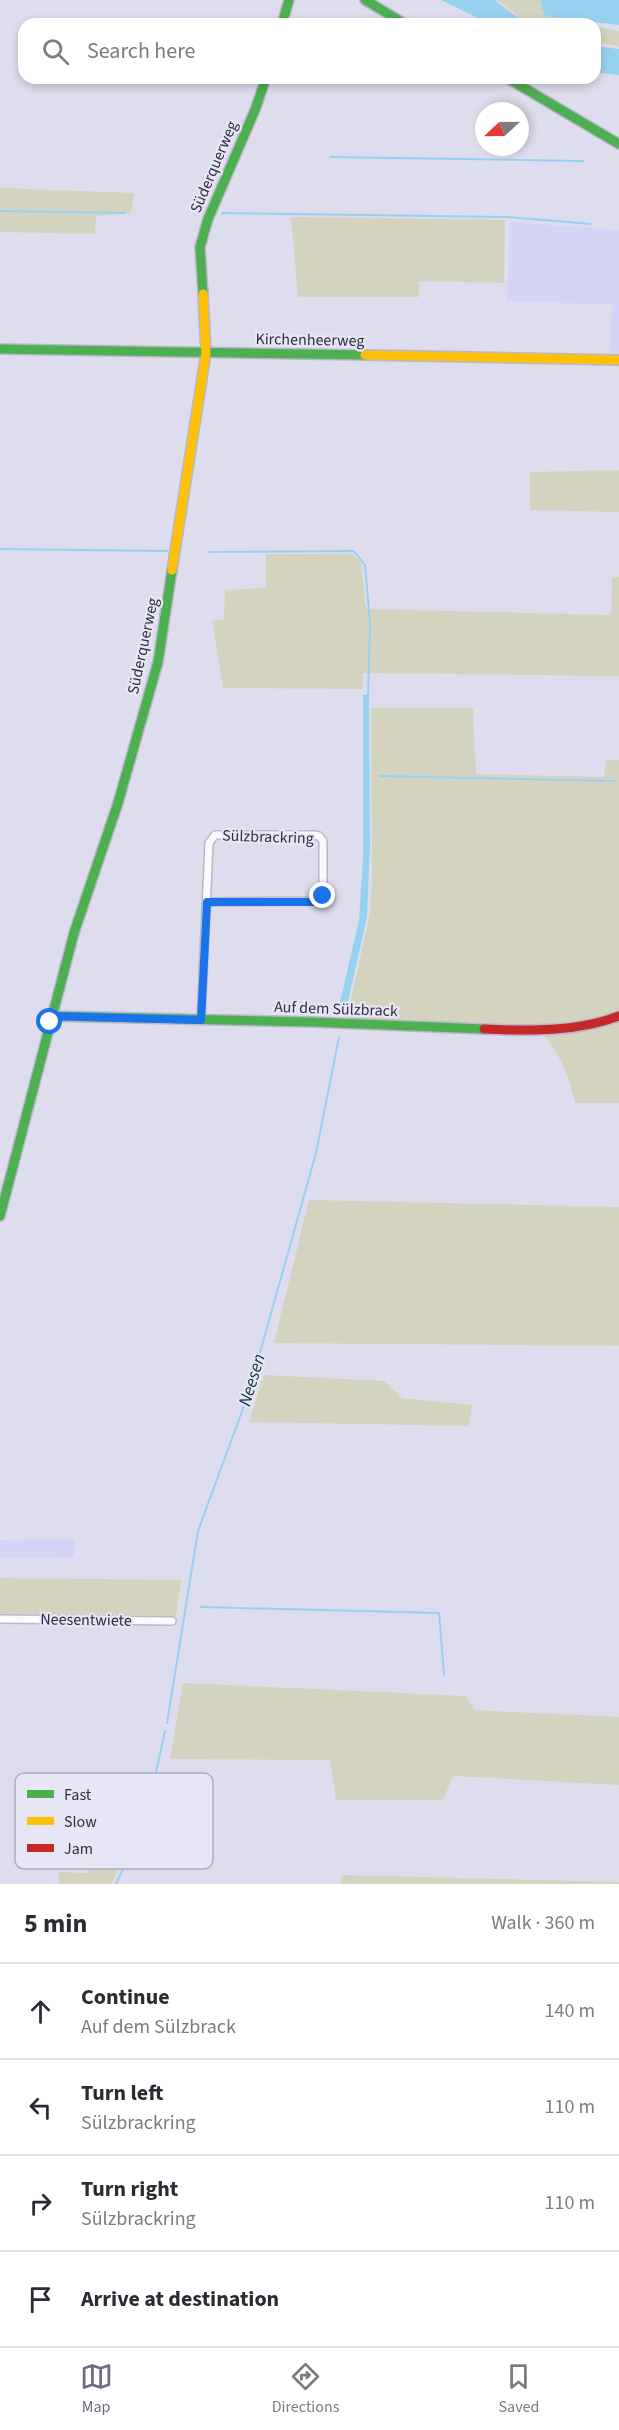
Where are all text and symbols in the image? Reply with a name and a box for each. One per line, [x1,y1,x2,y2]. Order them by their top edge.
search box [18,18,601,84]
icon: search [39,35,72,68]
text: Search here [87,35,195,67]
north arrow [475,102,529,156]
street label: Süderquerweg [185,118,243,216]
street label: Kirchenheerweg [255,328,365,352]
street label: Süderquerweg [122,596,164,696]
street label: Sülzbrackring [222,824,314,850]
route end [309,882,335,908]
street label: Auf dem Sülzbrack [274,996,398,1022]
route start [36,1008,62,1034]
water label: Neesen [232,1351,272,1409]
street label: Neesentwiete [40,1608,132,1632]
legend [15,1773,213,1869]
text: Fast [64,1784,92,1806]
text: Slow [64,1811,97,1833]
text: Jam [64,1838,93,1860]
text: 5 min [24,1905,87,1942]
text: Walk · 360 m [491,1909,595,1937]
text: Continue [81,1981,170,2013]
icon: ahead [24,1995,57,2028]
text: 140 m [545,1997,595,2025]
text: Auf dem Sülzbrack [81,2013,236,2041]
text: Turn left [81,2077,163,2109]
icon: left [24,2091,57,2124]
text: 110 m [545,2093,595,2121]
text: Sülzbrackring [81,2109,196,2137]
text: Turn right [81,2173,178,2205]
icon: right [24,2187,57,2220]
text: 110 m [545,2189,595,2217]
text: Sülzbrackring [81,2205,196,2233]
icon: arrive [24,2283,57,2316]
text: Arrive at destination [81,2283,279,2315]
tab: Map [80,2360,113,2418]
tab: Directions [272,2360,339,2418]
tab: Saved [499,2360,539,2418]

